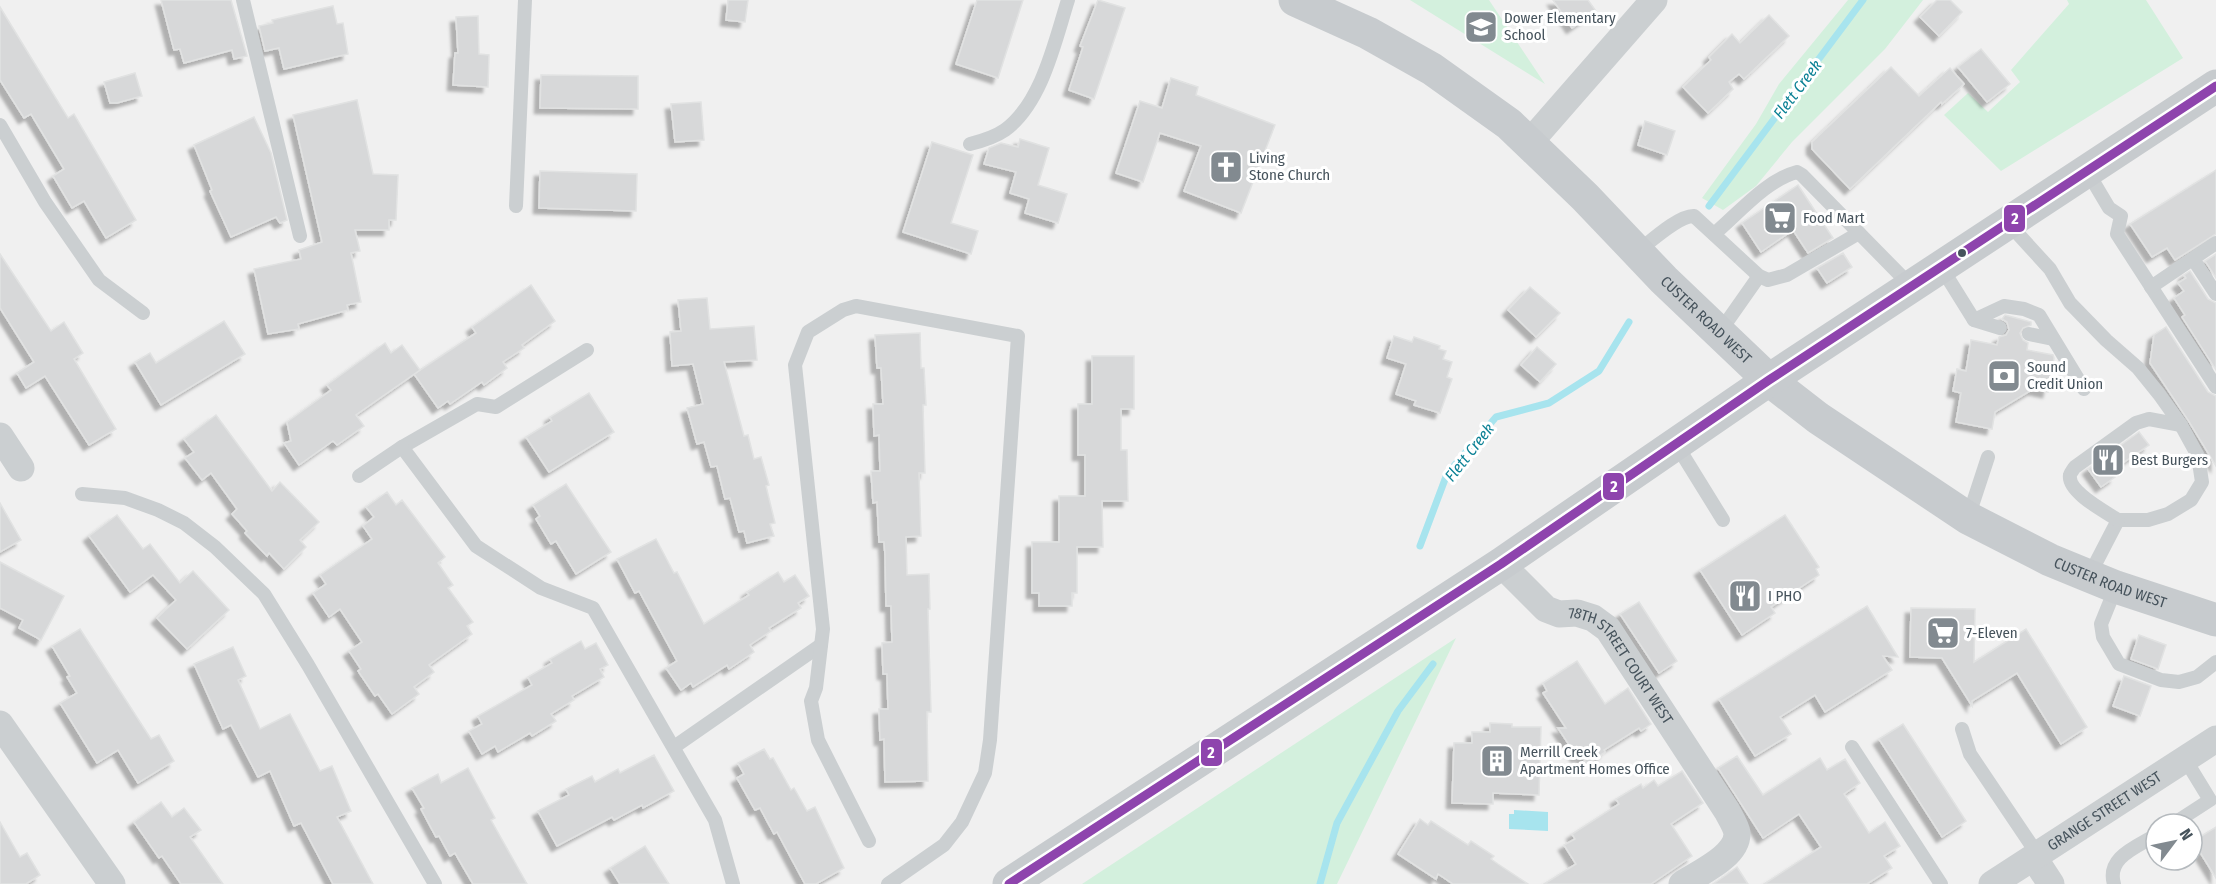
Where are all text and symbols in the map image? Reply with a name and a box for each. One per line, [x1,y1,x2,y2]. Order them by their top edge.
school or university icon: Dower Elementary School [1463,9,1499,45]
place label: Dower Elementary School [1504,9,1616,44]
water label: Flett Creek [1769,56,1826,122]
church icon: Living Stone Church [1208,149,1244,185]
place label: Living Stone Church [1249,149,1330,184]
supermarket icon: Food Mart [1762,200,1798,236]
line badge: 2 [2003,204,2026,233]
place label: Food Mart [1803,209,1865,227]
text: 2 [2010,209,2019,228]
unlabelled marker [1956,247,1968,259]
street label: CUSTER ROAD WEST [1657,272,1755,367]
bank icon: Sound Credit Union [1986,358,2022,394]
place label: Sound Credit Union [2027,358,2103,393]
water label: Flett Creek [1441,419,1498,485]
restaurant icon: Best Burgers [2090,442,2126,478]
place label: Best Burgers [2131,451,2208,469]
line badge: 2 [1602,472,1625,501]
text: 2 [1609,477,1618,496]
street label: CUSTER ROAD WEST [2051,554,2169,612]
restaurant icon: I PHO [1727,578,1763,614]
place label: I PHO [1768,587,1802,605]
street label: 78TH STREET COURT WEST [1568,604,1677,728]
supermarket icon: 7-Eleven [1925,615,1961,651]
place label: 7-Eleven [1966,624,2018,642]
line badge: 2 [1200,738,1223,767]
text: 2 [1206,743,1215,762]
building icon: Merrill Creek Apartment Homes Office [1479,743,1515,779]
place label: Merrill Creek Apartment Homes Office [1520,743,1670,778]
street label: GRANGE STREET WEST [2044,768,2165,855]
north arrow [2144,812,2204,872]
text: N [2176,825,2197,843]

